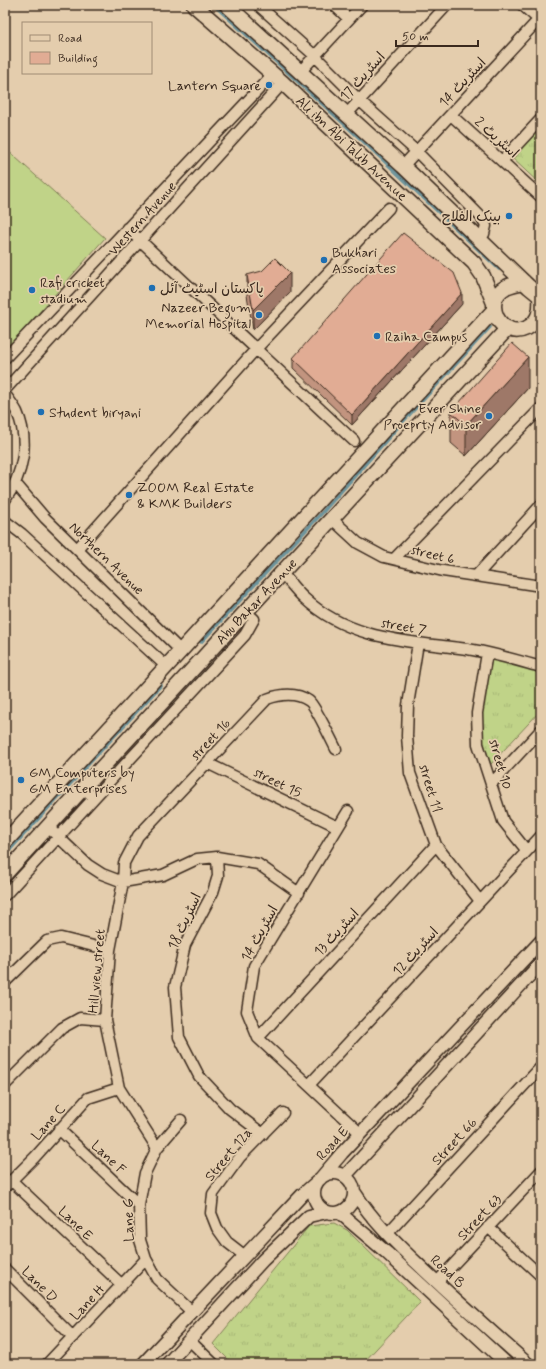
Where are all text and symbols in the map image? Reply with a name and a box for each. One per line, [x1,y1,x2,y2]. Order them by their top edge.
legend [22,22,152,74]
scale bar [396,22,478,48]
text: 50 m [402,29,429,45]
text: Road [58,31,82,47]
street label: اسٹریٹ 17 [336,48,389,105]
text: Building [58,51,98,68]
street label: اسٹریٹ 14 [435,54,490,111]
place label: Lantern Square [168,77,261,95]
marker: Lantern Square [264,80,274,90]
street label: Ali ibn Abi Talib Avenue [292,92,411,205]
street label: اسٹریٹ 2 [470,113,522,162]
street label: Western Avenue [105,178,181,260]
place label: بینک الفلاح [442,208,501,226]
marker: بینک الفلاح [504,211,514,221]
place label: Bukhari Associates [332,244,396,278]
marker: Bukhari Associates [319,255,329,265]
place label: Rafi cricket stadium [40,274,105,308]
place label: پاکستان اسٹیٹ آئل [160,280,264,298]
marker: پاکستان اسٹیٹ آئل [147,283,157,293]
marker: Rafi cricket stadium [27,285,37,295]
place label: Nazeer Begum Memorial Hospital [145,299,251,333]
marker: Nazeer Begum Memorial Hospital [254,310,264,320]
place label: Raiha Campus [385,328,468,346]
marker: Raiha Campus [372,331,382,341]
place label: Ever Shine Proeprty Advisor [383,400,481,434]
place label: Student biryani [49,404,141,422]
marker: Student biryani [36,407,46,417]
marker: Ever Shine Proeprty Advisor [484,411,494,421]
place label: ZOOM Real Estate & KMK Builders [137,479,254,513]
marker: ZOOM Real Estate & KMK Builders [124,490,134,500]
street label: Northern Avenue [65,518,148,599]
street label: street 6 [409,541,457,569]
street label: Abu Bakar Avenue [212,555,301,649]
street label: street 7 [380,614,428,640]
street label: street 16 [187,715,235,765]
street label: street 10 [484,737,516,792]
street label: street 11 [414,762,446,815]
place label: GM Computers by GM Enterprises [29,764,135,798]
street label: street 15 [251,764,304,802]
marker: GM Computers by GM Enterprises [16,775,26,785]
street label: اسٹریٹ 18 [164,890,206,953]
street label: اسٹریٹ 14 [237,902,283,965]
street label: اسٹریٹ 13 [310,905,363,960]
street label: اسٹریٹ 12 [389,924,443,980]
street label: Hill view street [84,928,110,1014]
street label: Lane C [28,1101,70,1145]
street label: Street 66 [428,1114,482,1169]
street label: Road E [313,1123,353,1165]
street label: Street 12a [201,1124,256,1185]
street label: Lane F [87,1137,130,1179]
street label: Street 63 [454,1191,506,1245]
street label: Lane G [120,1198,138,1242]
street label: Lane E [54,1203,97,1245]
street label: Road B [426,1251,468,1292]
street label: Lane D [17,1263,61,1307]
street label: Lane H [67,1281,109,1325]

